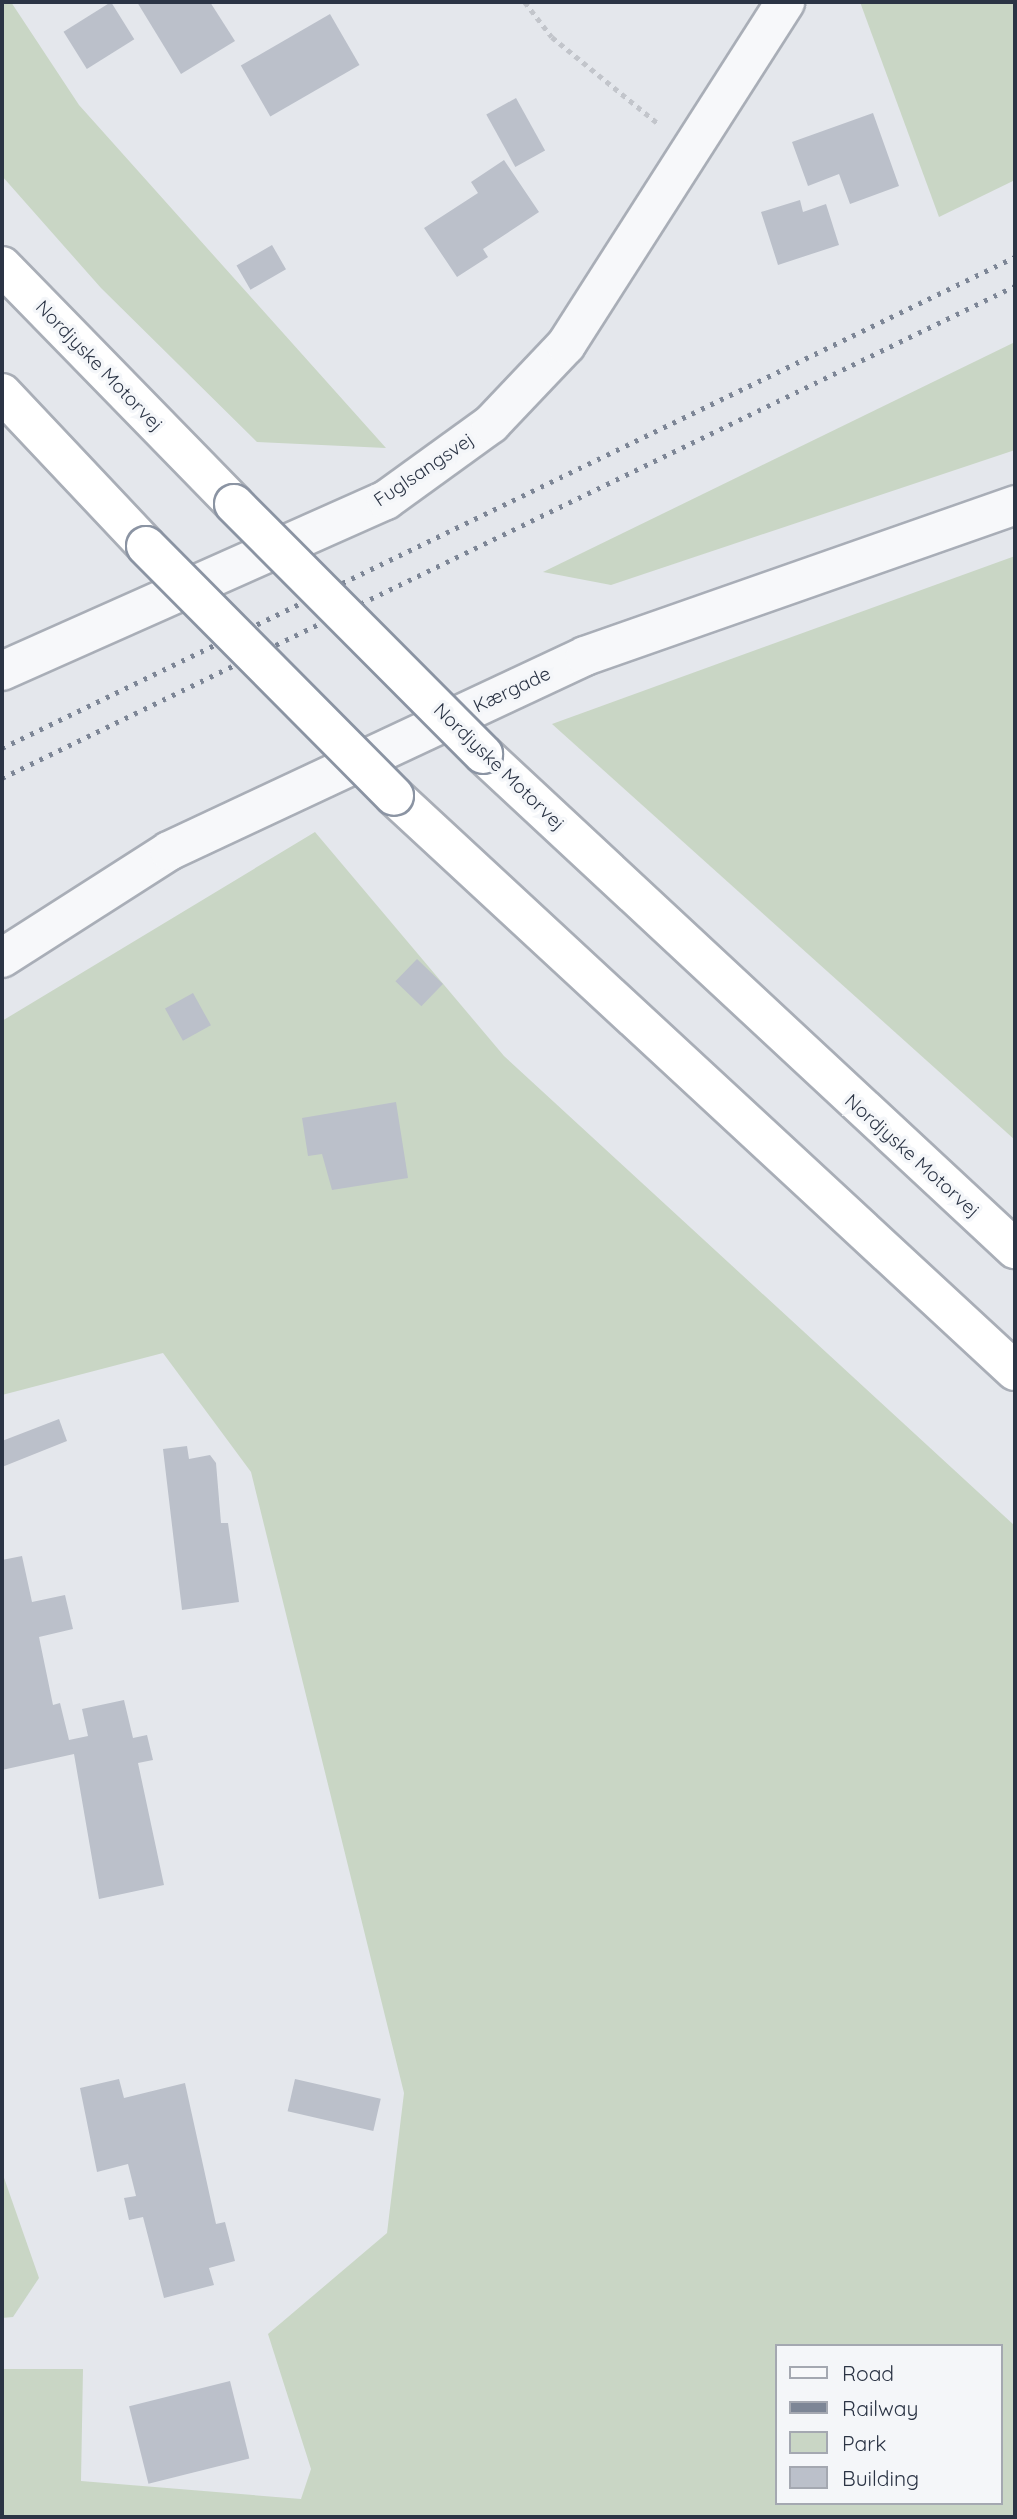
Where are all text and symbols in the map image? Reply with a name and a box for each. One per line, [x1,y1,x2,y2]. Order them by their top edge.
street label: Nordjyske Motorvej [31,296,167,436]
street label: Fuglsangsvej [370,428,478,512]
street label: Kærgade [470,662,554,718]
street label: Nordjyske Motorvej [429,699,569,835]
street label: Nordjyske Motorvej [840,1090,984,1222]
legend [776,2344,1003,2505]
text: Road [842,2360,894,2386]
text: Railway [842,2395,918,2421]
text: Park [842,2430,886,2456]
text: Building [842,2465,919,2491]

